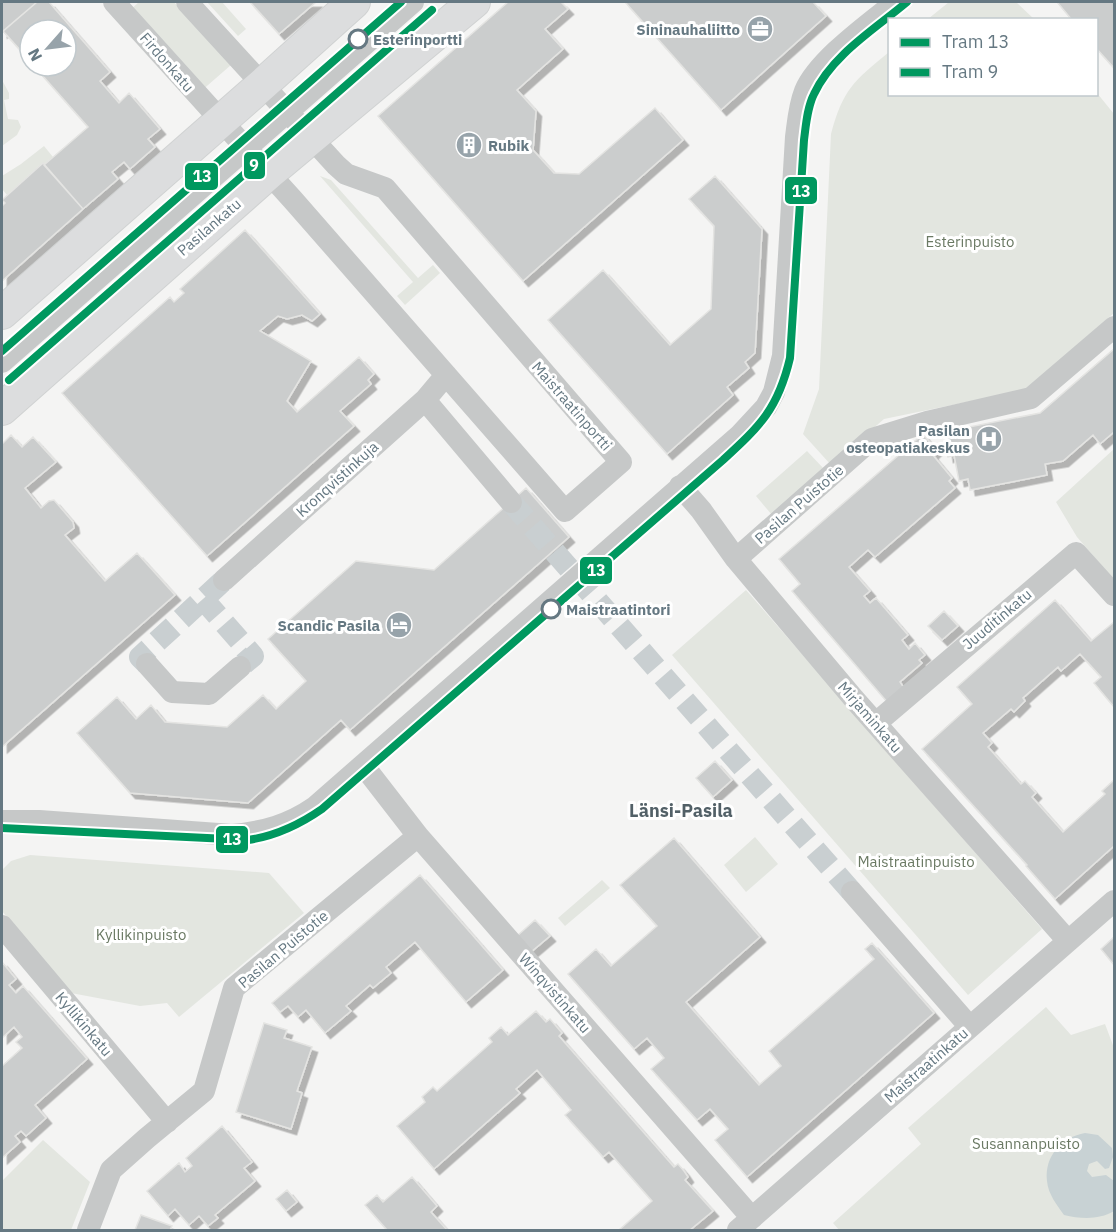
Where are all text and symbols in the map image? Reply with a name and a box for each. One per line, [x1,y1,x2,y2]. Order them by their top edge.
office icon: Sininauhaliitto [745,14,775,44]
north arrow [18,18,78,78]
legend [888,18,1098,96]
place label: Sininauhaliitto [636,20,740,39]
street label: Firdonkatu [136,28,198,96]
marker: Esterinportti [348,29,368,49]
place label: Esterinportti [373,30,462,49]
text: Tram 13 [942,30,1009,53]
text: N [23,45,46,65]
text: Tram 9 [942,60,998,83]
building icon: Rubik [454,130,484,160]
place label: Rubik [488,136,529,155]
line badge: 9 [243,151,266,180]
text: 9 [249,155,259,175]
line badge: 13 [184,162,219,191]
text: 13 [192,166,212,186]
line badge: 13 [784,176,818,205]
text: 13 [791,181,811,201]
street label: Pasilankatu [173,194,245,260]
park label: Esterinpuisto [926,232,1014,251]
street label: Maistraatinportti [528,357,616,455]
place label: Pasilan osteopatiakeskus [846,421,970,457]
hospital icon: Pasilan osteopatiakeskus [974,424,1004,454]
street label: Kronqvistinkuja [292,437,382,521]
street label: Pasilan Puistotie [751,460,847,548]
line badge: 13 [579,556,613,585]
text: 13 [586,560,606,580]
street label: Juuditinkatu [959,585,1035,653]
marker: Maistraatintori [541,599,561,619]
place label: Maistraatintori [566,600,671,619]
hotel icon: Scandic Pasila [384,610,414,640]
place label: Scandic Pasila [278,616,380,635]
street label: Mirjaminkatu [834,677,906,757]
district label: Länsi-Pasila [629,799,733,822]
line badge: 13 [215,825,249,854]
text: 13 [222,829,242,849]
park label: Maistraatinpuisto [857,852,975,871]
street label: Pasilan Puistotie [234,906,332,992]
park label: Kyllikinpuisto [96,925,186,944]
street label: Winqvistinkatu [515,949,595,1037]
street label: Kyllikinkatu [51,988,117,1060]
street label: Maistraatinkatu [880,1023,972,1107]
park label: Susannanpuisto [972,1134,1080,1153]

